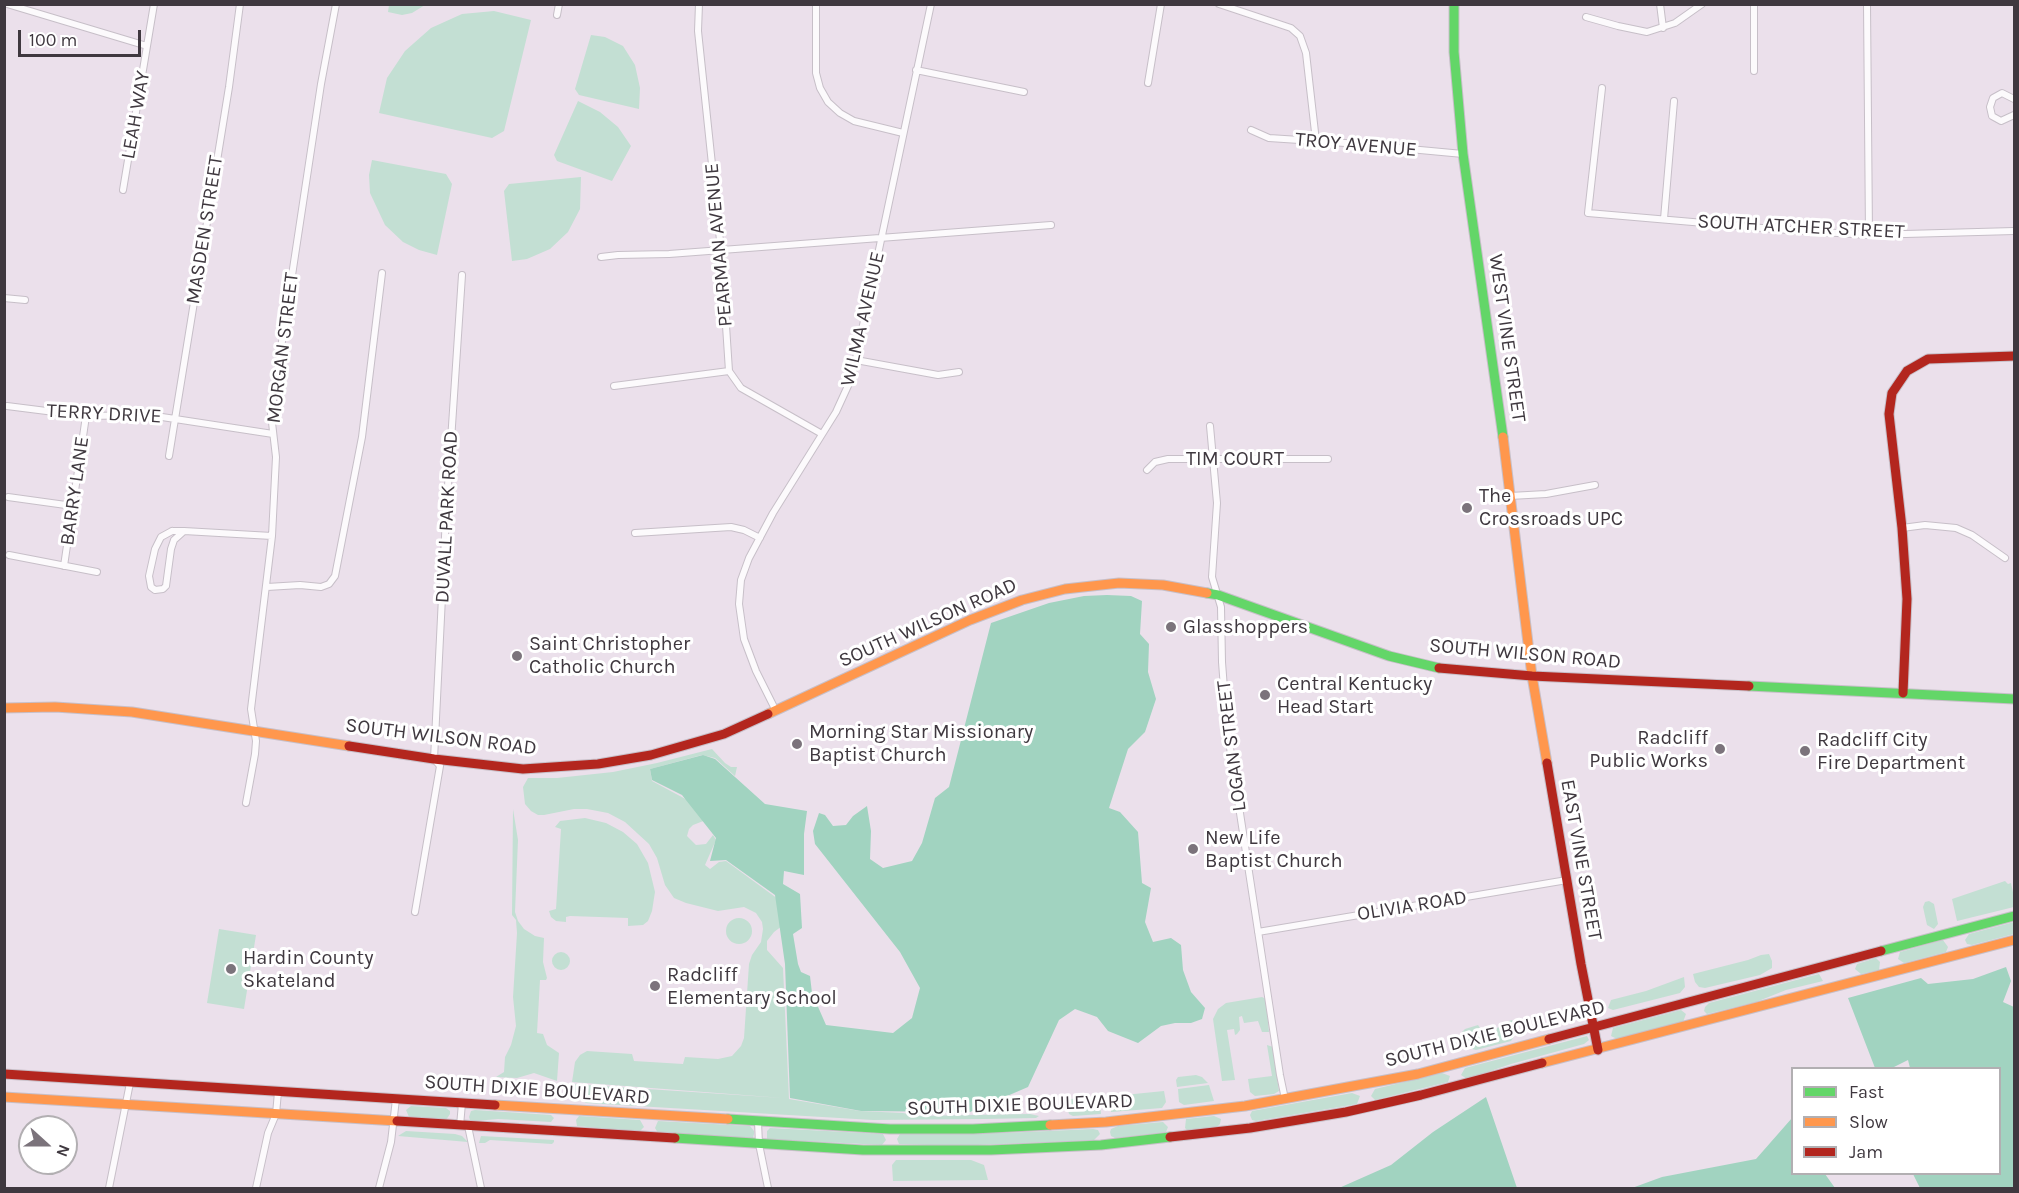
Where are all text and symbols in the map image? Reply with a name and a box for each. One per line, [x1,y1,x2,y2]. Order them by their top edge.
scale bar [21,18,144,56]
text: 100 m [29,29,77,51]
street label: LEAH WAY [116,69,156,161]
street label: TROY AVENUE [1294,128,1418,162]
street label: MASDEN STREET [181,154,229,306]
street label: PEARMAN AVENUE [700,162,738,328]
street label: SOUTH ATCHER STREET [1697,210,1905,244]
street label: WILMA AVENUE [836,249,890,389]
street label: WEST VINE STREET [1483,252,1531,424]
street label: MORGAN STREET [262,271,304,425]
street label: TERRY DRIVE [46,399,162,429]
street label: DUVALL PARK ROAD [431,430,463,604]
street label: BARRY LANE [55,435,95,547]
street label: TIM COURT [1186,447,1284,471]
place label: The Crossroads UPC [1479,484,1623,531]
marker: The Crossroads UPC [1460,501,1474,515]
street label: SOUTH WILSON ROAD [835,573,1021,673]
place label: Glasshoppers [1183,615,1308,639]
marker: Glasshoppers [1164,620,1178,634]
place label: Saint Christopher Catholic Church [529,632,690,679]
street label: SOUTH WILSON ROAD [1428,634,1622,674]
marker: Saint Christopher Catholic Church [510,649,524,663]
place label: Central Kentucky Head Start [1277,672,1432,719]
street label: LOGAN STREET [1212,679,1252,813]
marker: Central Kentucky Head Start [1258,688,1272,702]
street label: SOUTH WILSON ROAD [344,713,538,761]
place label: Morning Star Missionary Baptist Church [809,720,1033,767]
place label: Radcliff Public Works [1589,726,1708,773]
place label: Radcliff City Fire Department [1817,728,1965,775]
marker: Morning Star Missionary Baptist Church [790,737,804,751]
marker: Radcliff Public Works [1713,742,1727,756]
marker: Radcliff City Fire Department [1798,744,1812,758]
street label: EAST VINE STREET [1555,778,1607,942]
place label: New Life Baptist Church [1205,826,1342,873]
marker: New Life Baptist Church [1186,842,1200,856]
street label: OLIVIA ROAD [1355,885,1469,927]
place label: Hardin County Skateland [243,946,373,993]
marker: Hardin County Skateland [224,962,238,976]
place label: Radcliff Elementary School [667,963,837,1010]
marker: Radcliff Elementary School [648,979,662,993]
street label: SOUTH DIXIE BOULEVARD [1382,995,1608,1073]
legend [1791,1067,2001,1175]
street label: SOUTH DIXIE BOULEVARD [423,1070,651,1110]
text: Fast [1849,1081,1884,1103]
street label: SOUTH DIXIE BOULEVARD [907,1089,1133,1121]
text: Slow [1849,1111,1888,1133]
north arrow [18,1115,78,1175]
text: Jam [1849,1141,1883,1163]
text: N [52,1142,74,1160]

